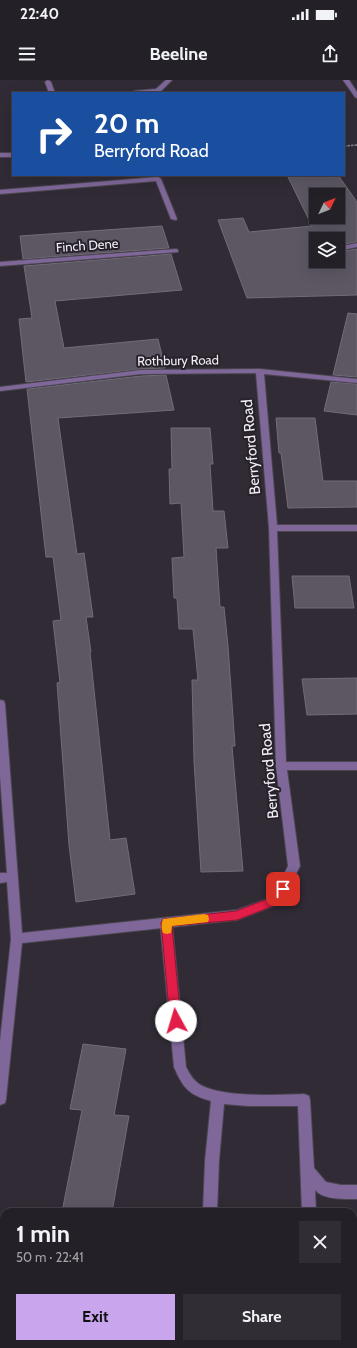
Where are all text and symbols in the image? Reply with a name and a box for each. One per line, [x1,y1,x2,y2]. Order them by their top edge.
text: 22:40 [20,5,59,23]
icon: menu [16,43,38,65]
text: Beeline [149,43,208,65]
icon: share [319,43,341,65]
text: 20 m [94,106,159,140]
icon: right [28,108,80,160]
text: Berryford Road [94,140,209,162]
north arrow [309,188,345,224]
map controls [309,188,345,268]
button: layers [309,232,345,268]
street label: Finch Dene [55,235,119,255]
street label: Rothbury Road [137,351,219,369]
street label: Berryford Road [238,399,264,495]
street label: Berryford Road [256,723,282,819]
pin [266,872,300,906]
icon: arrive [272,878,294,900]
position arrow [155,1000,197,1042]
text: 1 min [16,1219,70,1248]
button: close [299,1221,341,1263]
text: 50 m · 22:41 [16,1249,83,1265]
button: Exit [16,1294,175,1340]
button: Share [183,1294,341,1340]

